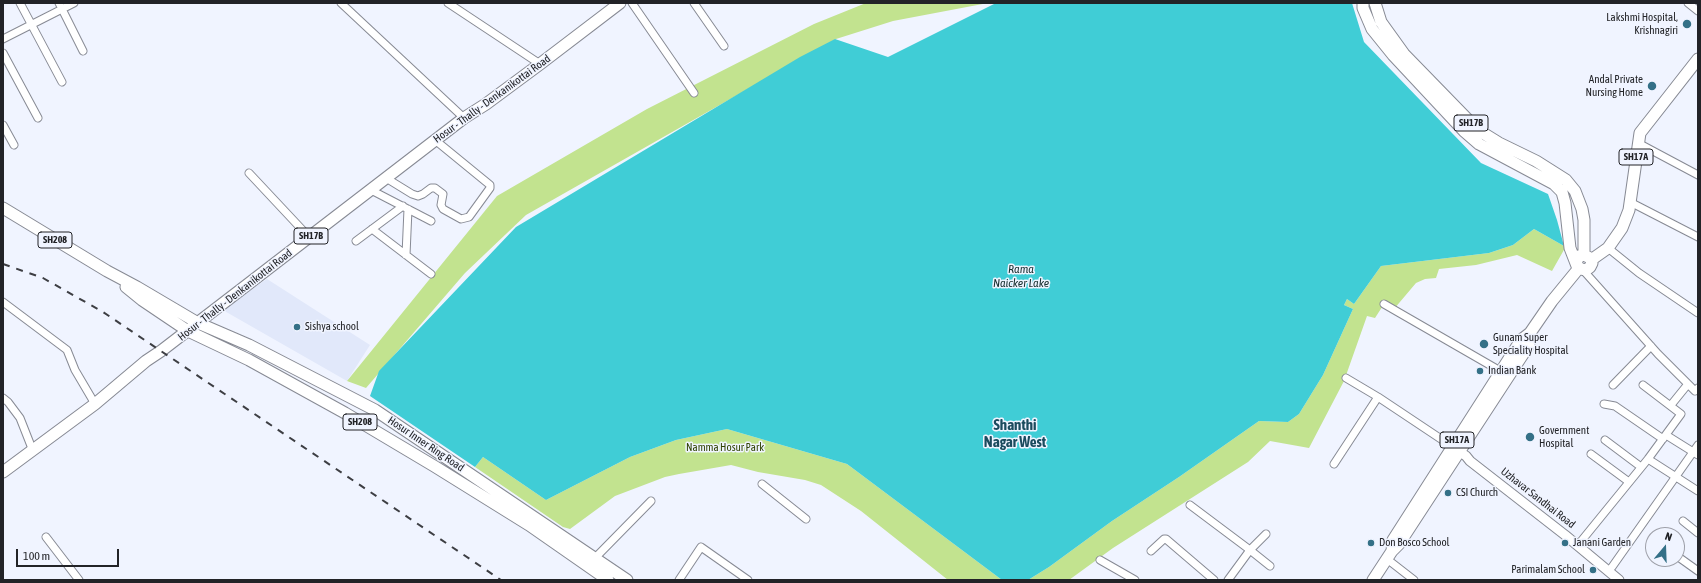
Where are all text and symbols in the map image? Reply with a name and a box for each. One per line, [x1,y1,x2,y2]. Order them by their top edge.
place label: Lakshmi Hospital, Krishnagiri [1606,11,1678,37]
marker: Lakshmi Hospital, Krishnagiri [1681,18,1693,30]
street label: Hosur - Thally - Denkanikottai Road [431,52,553,146]
place label: Andal Private Nursing Home [1585,73,1643,99]
marker: Andal Private Nursing Home [1646,80,1658,92]
road number: SH17B [1454,115,1488,131]
road number: SH17A [1619,149,1653,165]
road number: SH17B [294,228,328,244]
road number: SH208 [38,232,72,248]
street label: Hosur - Thally - Denkanikottai Road [175,246,295,344]
water label: Rama Naicker Lake [993,262,1049,290]
place label: Sishya school [305,320,359,334]
marker: Sishya school [292,322,302,332]
place label: Gunam Super Speciality Hospital [1493,331,1569,357]
marker: Gunam Super Speciality Hospital [1478,338,1490,350]
place label: Indian Bank [1488,364,1536,378]
marker: Indian Bank [1475,366,1485,376]
road number: SH208 [343,414,377,430]
street label: Hosur Inner Ring Road [385,414,467,474]
district label: Shanthi Nagar West [984,416,1046,451]
place label: Government Hospital [1539,424,1589,450]
marker: Government Hospital [1524,431,1536,443]
road number: SH17A [1440,432,1474,448]
park label: Namma Hosur Park [686,441,764,455]
street label: Uzhavar Sandhai Road [1498,465,1578,531]
place label: CSI Church [1456,486,1498,500]
marker: CSI Church [1443,488,1453,498]
north arrow [1645,527,1685,567]
text: N [1664,530,1674,543]
place label: Don Bosco School [1379,536,1449,550]
place label: Janani Garden [1573,536,1631,550]
marker: Don Bosco School [1366,538,1376,548]
marker: Janani Garden [1560,538,1570,548]
scale bar [18,541,121,567]
text: 100 m [23,549,50,563]
place label: Parimalam School [1511,563,1585,577]
marker: Parimalam School [1588,565,1598,575]

